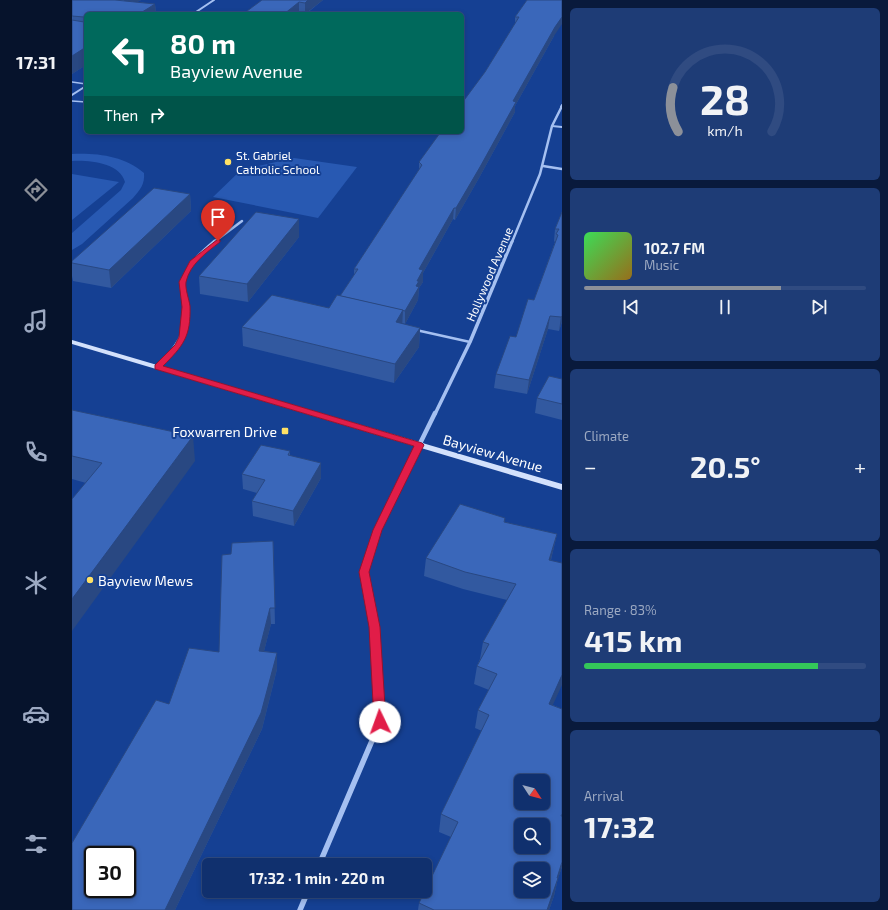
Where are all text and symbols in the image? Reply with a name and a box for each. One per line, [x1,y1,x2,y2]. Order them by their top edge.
text: 80 m [170,26,236,60]
icon: left [104,28,156,80]
text: 17:31 [16,51,56,73]
text: Bayview Avenue [170,60,303,82]
text: 28 [700,73,750,123]
icon: right [146,104,168,126]
text: Then [104,106,138,124]
text: km/h [707,122,743,139]
place label: St. Gabriel Catholic School [236,148,320,176]
marker: St. Gabriel Catholic School [223,157,233,167]
icon: directions [22,176,50,204]
pin [201,200,235,241]
icon: arrive [207,206,229,228]
street label: Hollywood Avenue [463,225,515,323]
text: 102.7 FM [644,239,705,257]
text: Music [644,257,679,273]
icon: previous [620,296,642,318]
icon: pause [714,296,736,318]
icon: next [808,296,830,318]
icon: music [22,307,50,335]
place label: Foxwarren Drive [172,423,277,440]
marker: Foxwarren Drive [280,426,290,436]
text: Climate [584,428,629,444]
street label: Bayview Avenue [441,431,545,475]
icon: phone [22,438,50,466]
text: 20.5° [690,448,761,484]
text: − [584,453,597,479]
text: + [854,453,866,479]
icon: climate [22,569,50,597]
place label: Bayview Mews [98,572,193,589]
marker: Bayview Mews [85,575,95,585]
text: Range · 83% [584,602,657,618]
text: 415 km [584,622,682,658]
icon: car [22,700,50,728]
position arrow [359,701,401,743]
north arrow [514,774,550,810]
map controls [514,774,550,898]
text: Arrival [584,788,624,804]
text: 17:32 [584,808,655,844]
button: search [514,818,550,854]
icon: filters [22,830,50,858]
speed limit sign: 30 [84,846,136,898]
button: layers [514,862,550,898]
text: 17:32 · 1 min · 220 m [249,869,385,887]

